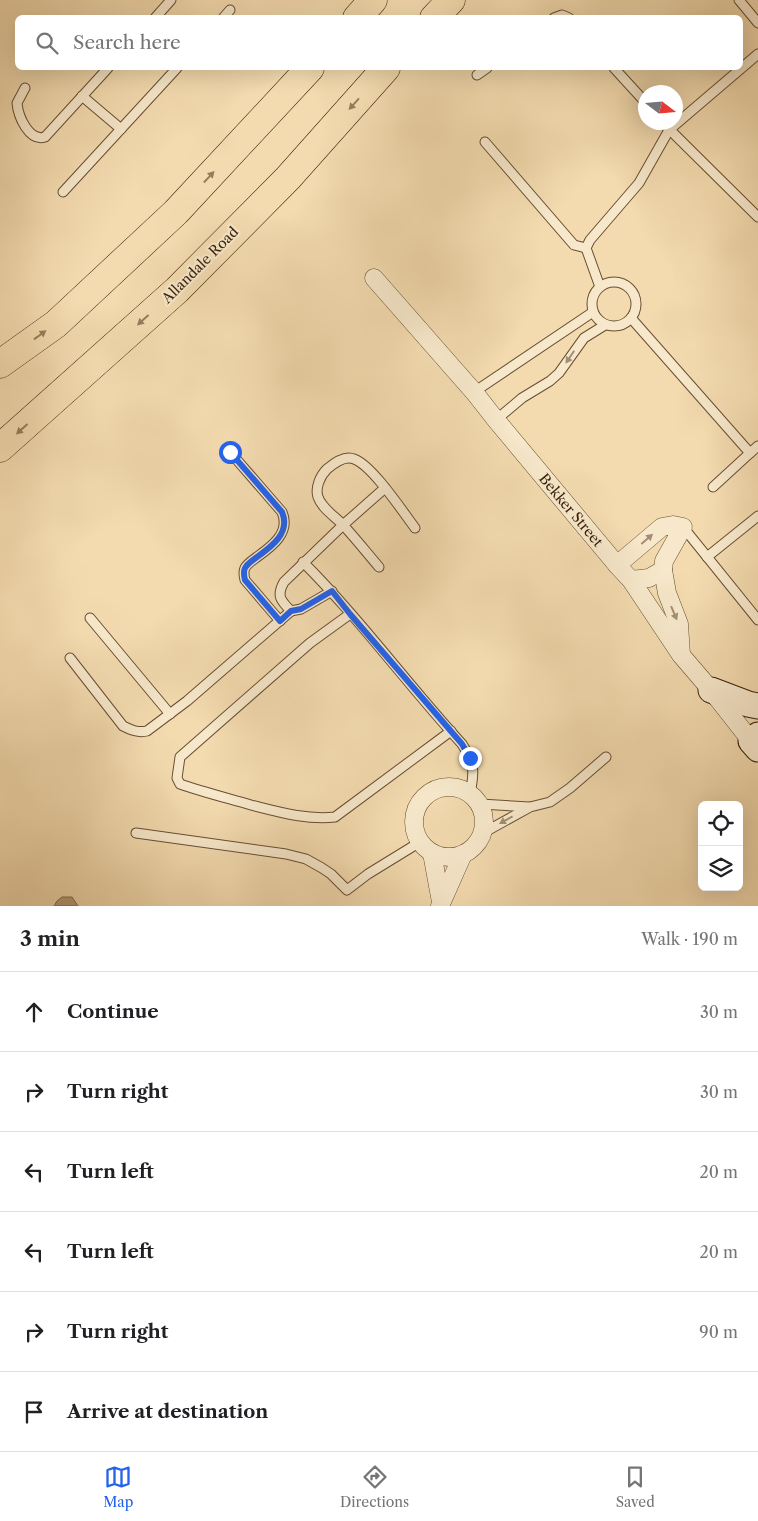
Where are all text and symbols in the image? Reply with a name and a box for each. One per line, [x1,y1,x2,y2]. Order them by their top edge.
search box [15,15,743,70]
icon: search [33,29,61,57]
text: Search here [73,31,181,54]
north arrow [638,85,683,130]
one-way arrow [348,97,360,109]
one-way arrow [203,171,215,183]
street label: Allandale Road [157,223,242,308]
one-way arrow [137,314,149,326]
one-way arrow [33,330,46,340]
one-way arrow [565,351,575,364]
one-way arrow [15,423,28,434]
route start [219,441,242,464]
street label: Bekker Street [535,470,607,550]
one-way arrow [641,533,653,545]
one-way arrow [671,606,679,620]
route end [459,747,482,770]
map controls [698,801,743,891]
button: locate [698,801,743,846]
one-way arrow [499,816,514,824]
button: layers [698,846,743,891]
text: 3 min [20,926,80,951]
text: Walk · 190 m [641,929,738,949]
icon: ahead [20,998,48,1026]
text: Continue [67,1000,159,1023]
text: 30 m [700,1002,738,1022]
icon: right [20,1078,48,1106]
text: Turn right [67,1080,168,1103]
text: 30 m [700,1082,738,1102]
icon: left [20,1158,48,1186]
text: Turn left [67,1160,154,1183]
text: 20 m [699,1162,738,1182]
icon: left [20,1238,48,1266]
text: Turn left [67,1240,154,1263]
text: 20 m [699,1242,738,1262]
icon: right [20,1318,48,1346]
text: Turn right [67,1320,168,1343]
text: 90 m [699,1322,738,1342]
icon: arrive [20,1398,48,1426]
text: Arrive at destination [67,1400,268,1423]
tab: Map [103,1463,133,1511]
tab: Directions [340,1463,409,1511]
tab: Saved [616,1463,655,1511]

